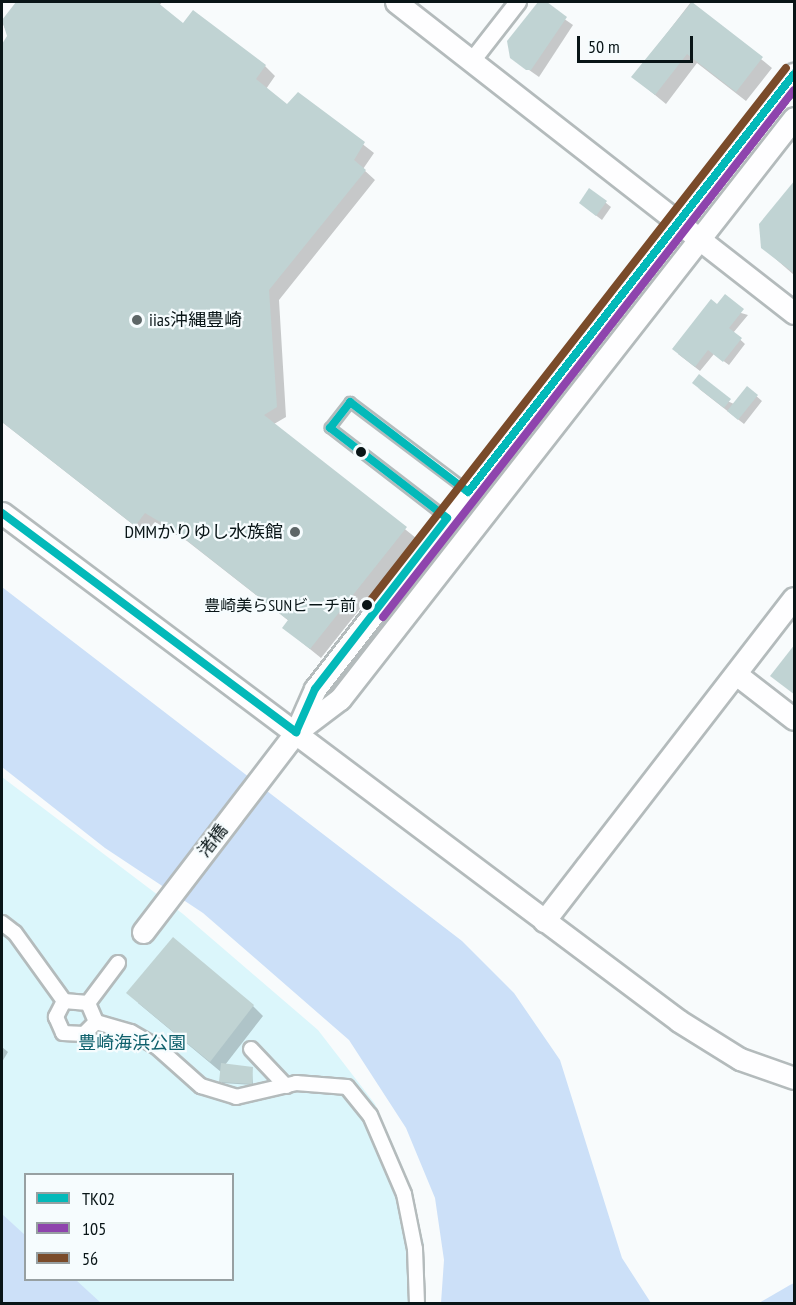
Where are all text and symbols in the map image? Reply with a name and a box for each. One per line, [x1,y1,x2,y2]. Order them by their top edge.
scale bar [580,24,696,62]
text: 50 m [588,35,620,58]
place label: iias沖縄豊崎 [149,309,242,331]
marker: iias沖縄豊崎 [130,313,144,327]
unlabelled marker [355,446,367,458]
place label: DMMかりゆし水族館 [125,521,283,543]
marker: DMMかりゆし水族館 [288,525,302,539]
place label: 豊崎美らSUNビーチ前 [204,595,356,615]
marker: 豊崎美らSUNビーチ前 [361,599,373,611]
street label: 渚橋 [193,820,233,862]
park label: 豊崎海浜公園 [78,1032,186,1054]
legend [24,1173,234,1281]
text: TK02 [82,1187,115,1210]
text: 105 [82,1217,106,1240]
text: 56 [82,1247,98,1270]

